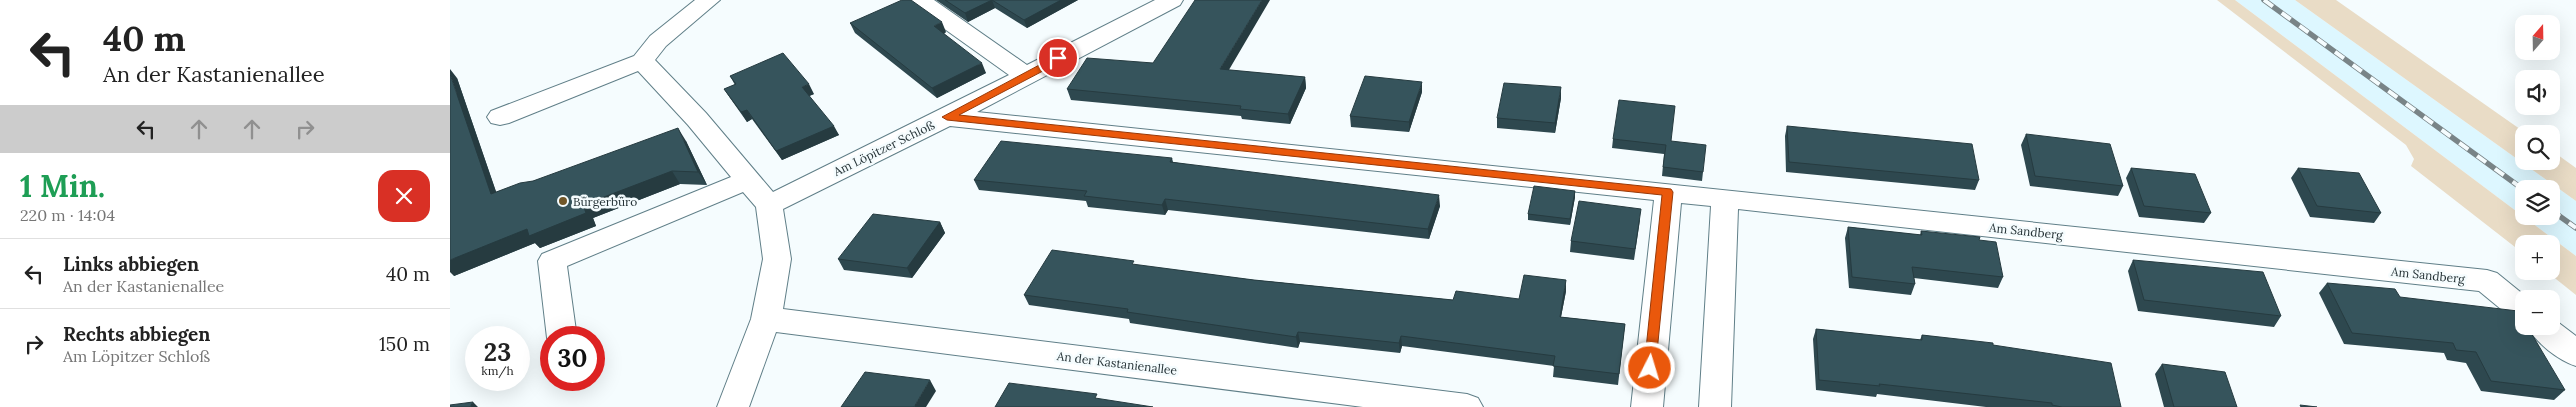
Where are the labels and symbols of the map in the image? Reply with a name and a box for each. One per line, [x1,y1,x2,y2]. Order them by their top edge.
north arrow [2515,15,2560,60]
pin [1037,37,1079,79]
street label: Am Löpitzer Schloß [830,117,937,179]
place label: Bürgerbüro [573,194,637,209]
marker: Bürgerbüro [557,195,569,207]
street label: Am Sandberg [1987,220,2064,242]
street label: Am Sandberg [2389,264,2466,286]
speed limit sign: 30 [540,326,605,391]
position arrow [1623,341,1675,393]
street label: An der Kastanienallee [1055,348,1178,378]

